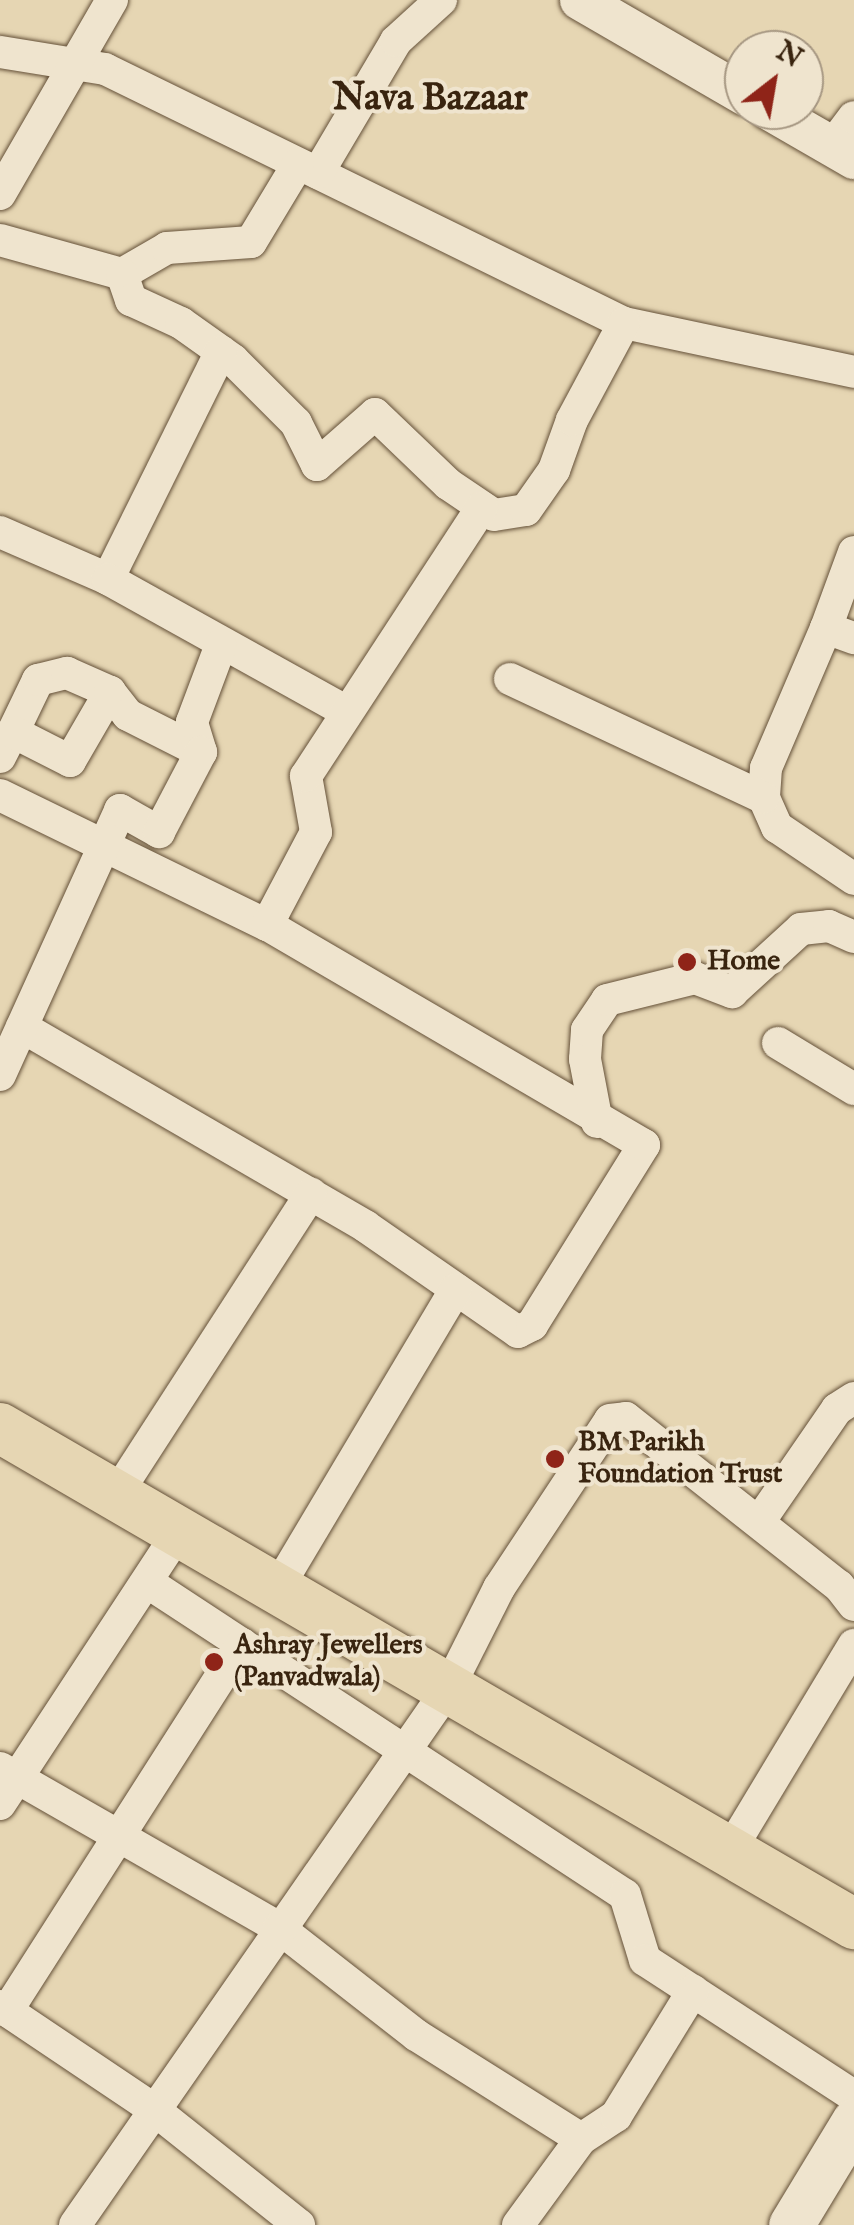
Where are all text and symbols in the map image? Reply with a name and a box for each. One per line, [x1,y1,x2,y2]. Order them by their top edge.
north arrow [724,30,824,130]
text: N [769,34,808,77]
district label: Nava Bazaar [332,77,528,123]
place label: Home [707,945,780,979]
marker: Home [676,951,698,973]
place label: BM Parikh Foundation Trust [578,1426,782,1492]
marker: BM Parikh Foundation Trust [542,1446,568,1472]
place label: Ashray Jewellers (Panvadwala) [234,1629,423,1695]
marker: Ashray Jewellers (Panvadwala) [203,1651,225,1673]

